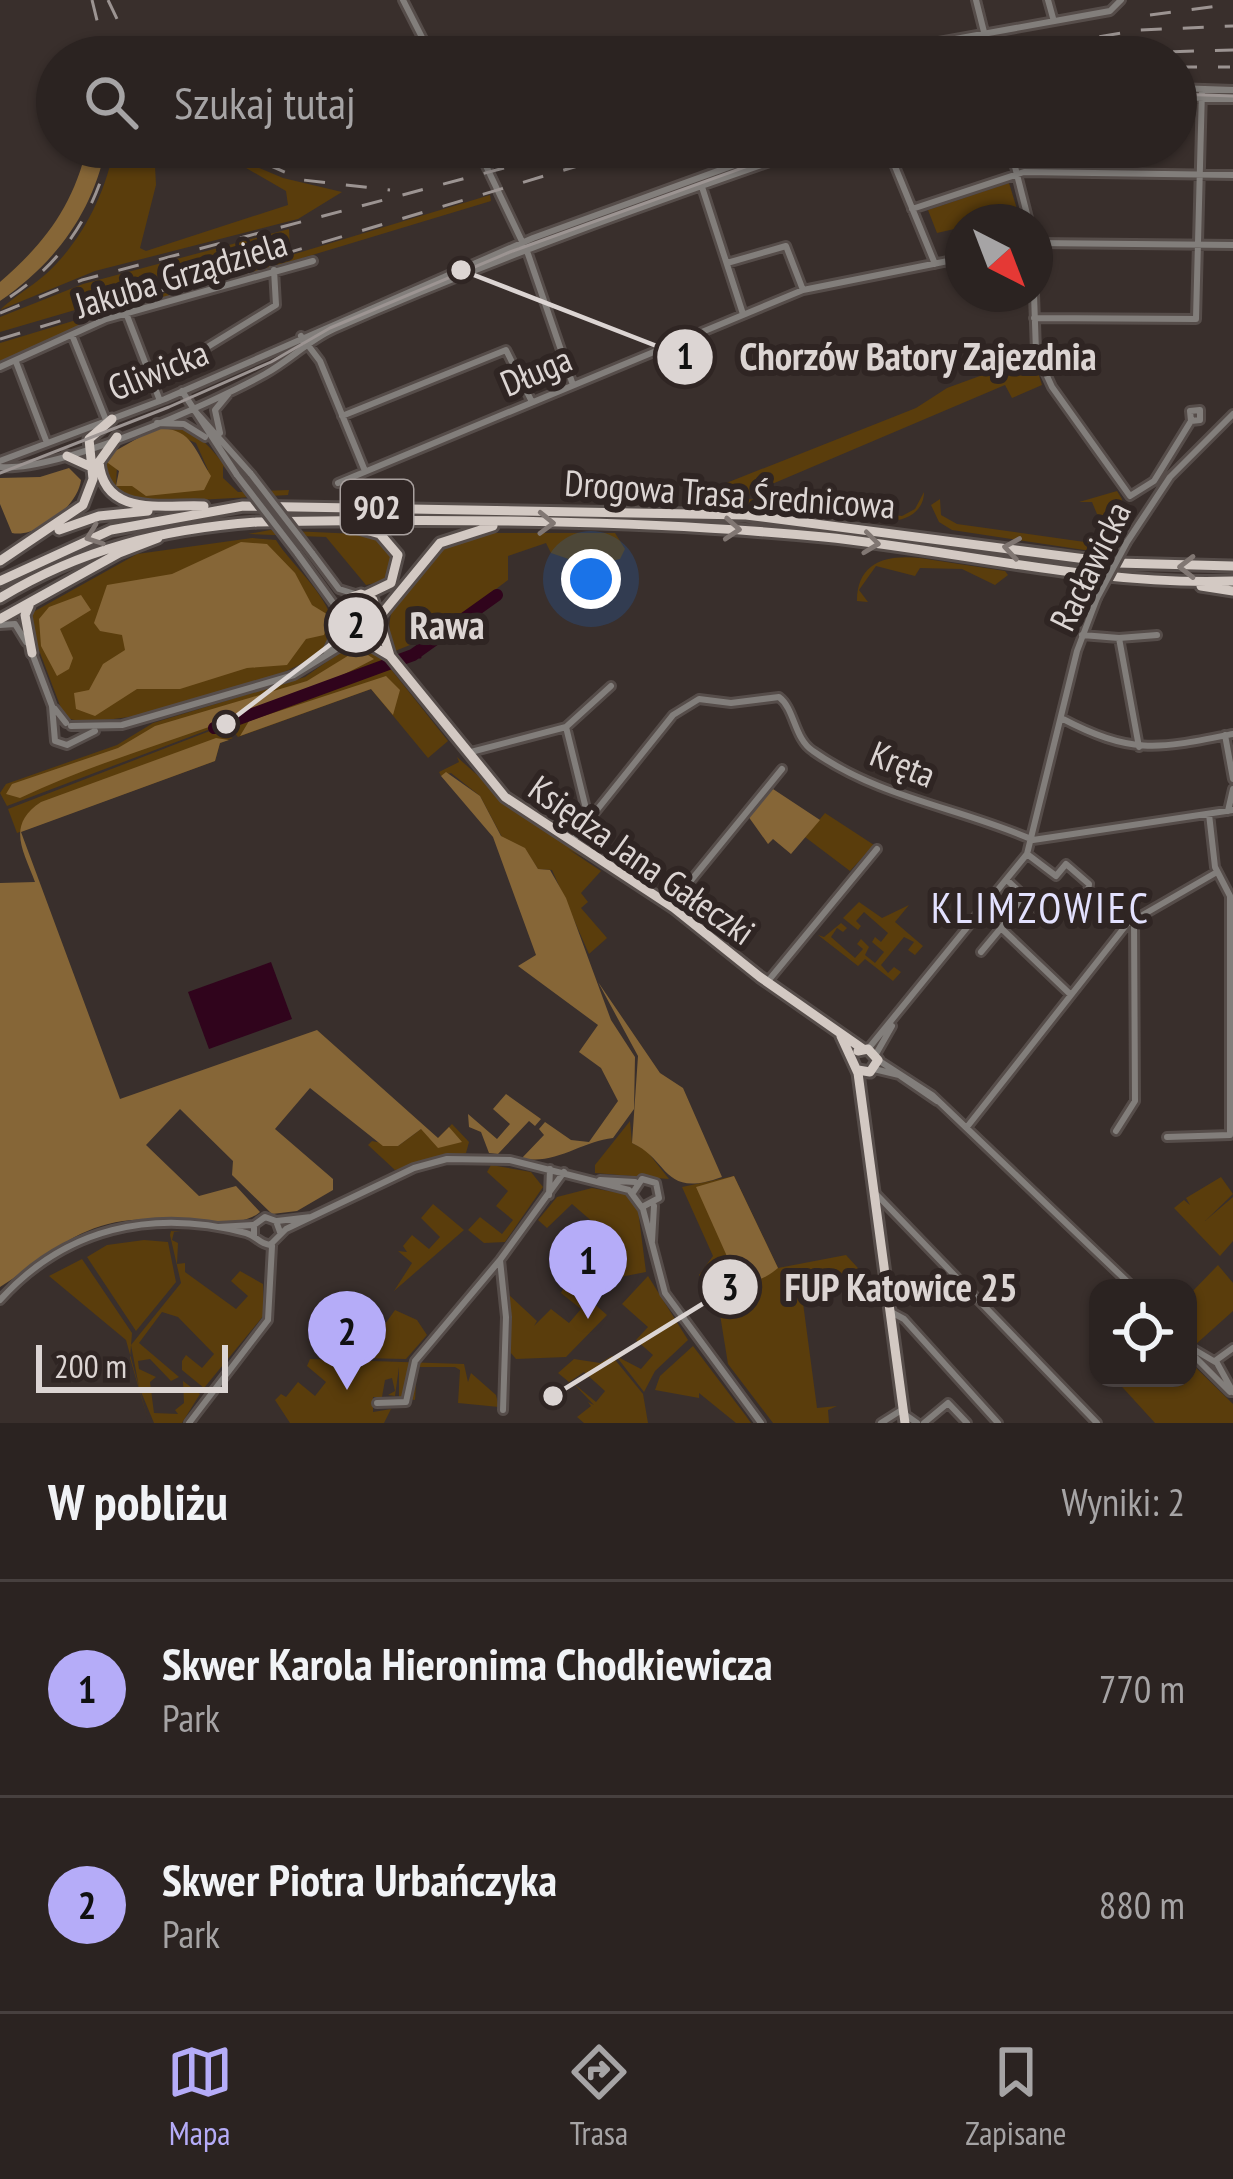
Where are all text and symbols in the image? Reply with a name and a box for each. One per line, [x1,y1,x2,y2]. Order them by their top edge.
search box [36,36,1197,168]
icon: search [78,69,144,135]
text: Szukaj tutaj [174,73,356,131]
north arrow [945,204,1053,312]
street label: Jakuba Grządziela [68,219,293,328]
callout: Chorzów Batory Zajezdnia [655,319,1122,394]
street label: Gliwicka [101,328,215,411]
text: Chorzów Batory Zajezdnia [739,330,1097,381]
text: 1 [676,332,694,379]
street label: Długa [493,335,579,406]
street label: Drogowa Trasa Średnicowa [563,459,897,529]
road number: 902 [341,480,413,534]
street label: Racławicka [1038,494,1141,638]
one-way arrow [537,510,556,536]
one-way arrow [723,515,742,541]
one-way arrow [85,522,106,546]
one-way arrow [861,529,881,555]
one-way arrow [1002,537,1022,562]
your location [561,549,621,609]
one-way arrow [1177,554,1195,580]
callout: Rawa [326,588,509,663]
text: Rawa [409,599,485,650]
text: 2 [347,601,365,648]
street label: Kręta [864,729,943,798]
street label: Księdza Jana Gałeczki [520,764,764,955]
district label: KLIMZOWIEC [931,880,1151,935]
pin: 1 [549,1220,627,1319]
callout: FUP Katowice 25 [700,1250,1042,1325]
text: FUP Katowice 25 [784,1261,1018,1312]
text: 3 [721,1263,739,1310]
map controls [1089,1279,1197,1387]
button: locate [1089,1279,1197,1387]
pin: 2 [308,1291,386,1390]
scale bar [36,1339,228,1392]
text: 200 m [54,1344,127,1387]
text: W pobliżu [48,1468,228,1534]
text: Wyniki: 2 [1062,1476,1185,1527]
text: Skwer Karola Hieronima Chodkiewicza [162,1634,773,1692]
text: 1 [78,1663,96,1714]
text: 770 m [1099,1663,1185,1714]
text: Park [162,1692,220,1743]
text: Skwer Piotra Urbańczyka [162,1850,557,1908]
text: 2 [78,1879,96,1930]
text: 880 m [1099,1879,1185,1930]
text: Park [162,1908,220,1959]
tab: Mapa [167,2039,233,2154]
tab: Trasa [566,2039,632,2154]
tab: Zapisane [965,2039,1066,2154]

